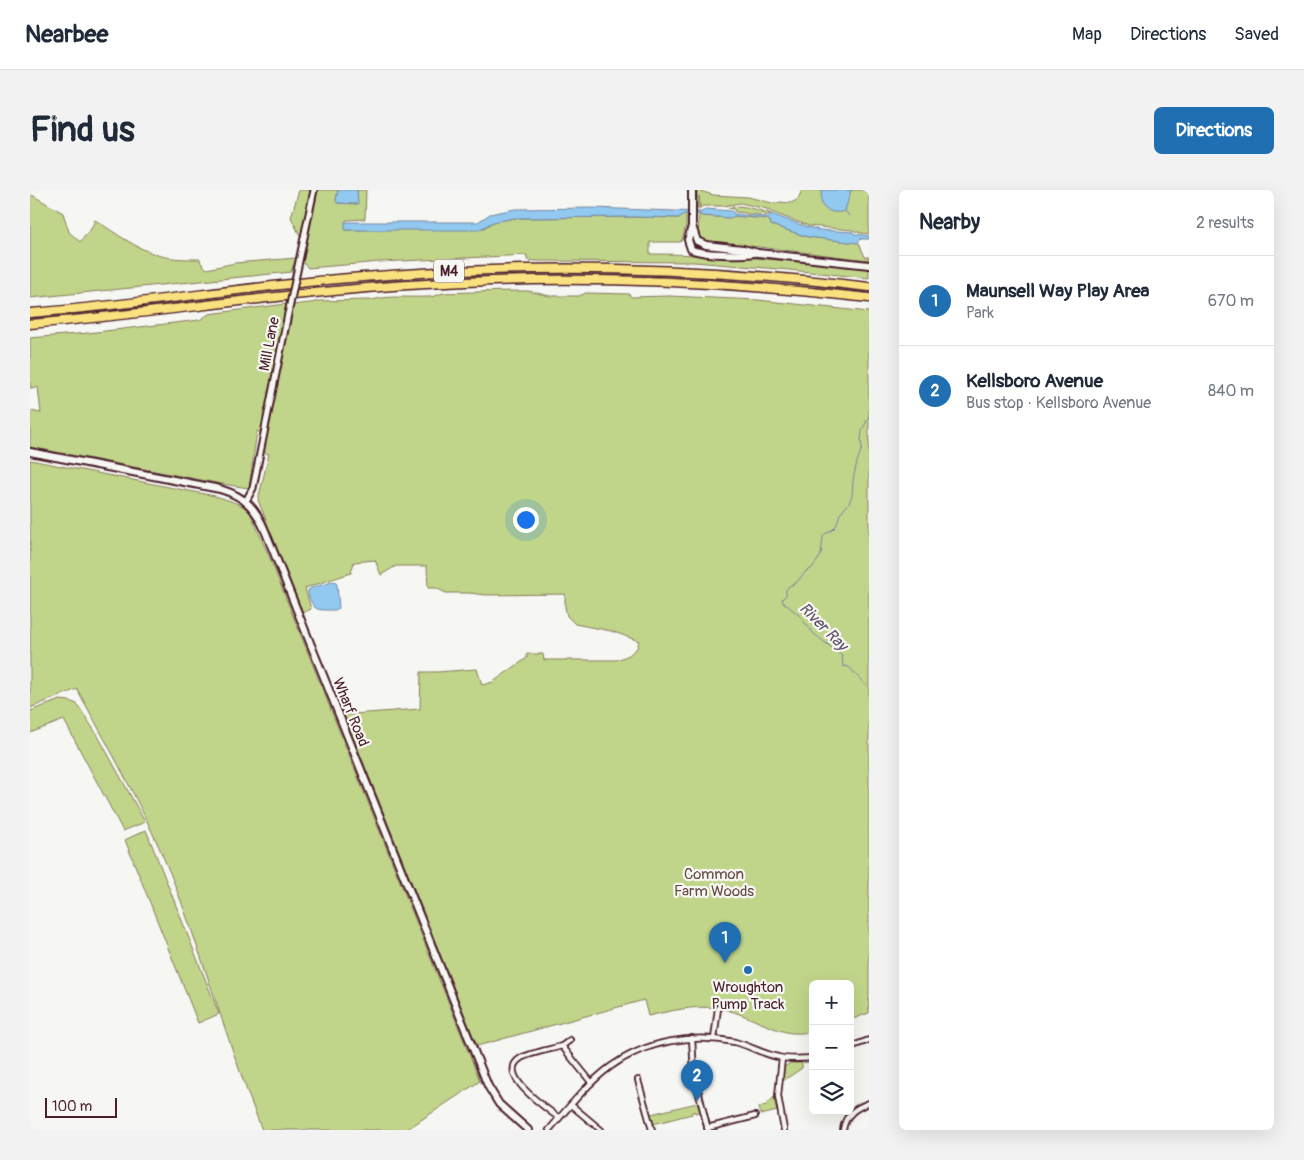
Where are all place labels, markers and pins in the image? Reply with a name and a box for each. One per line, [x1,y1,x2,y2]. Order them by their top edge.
pin: 1 [709,922,741,963]
marker: Wroughton Pump Track [742,964,754,976]
place label: Wroughton Pump Track [711,978,785,1014]
pin: 2 [681,1060,713,1101]

